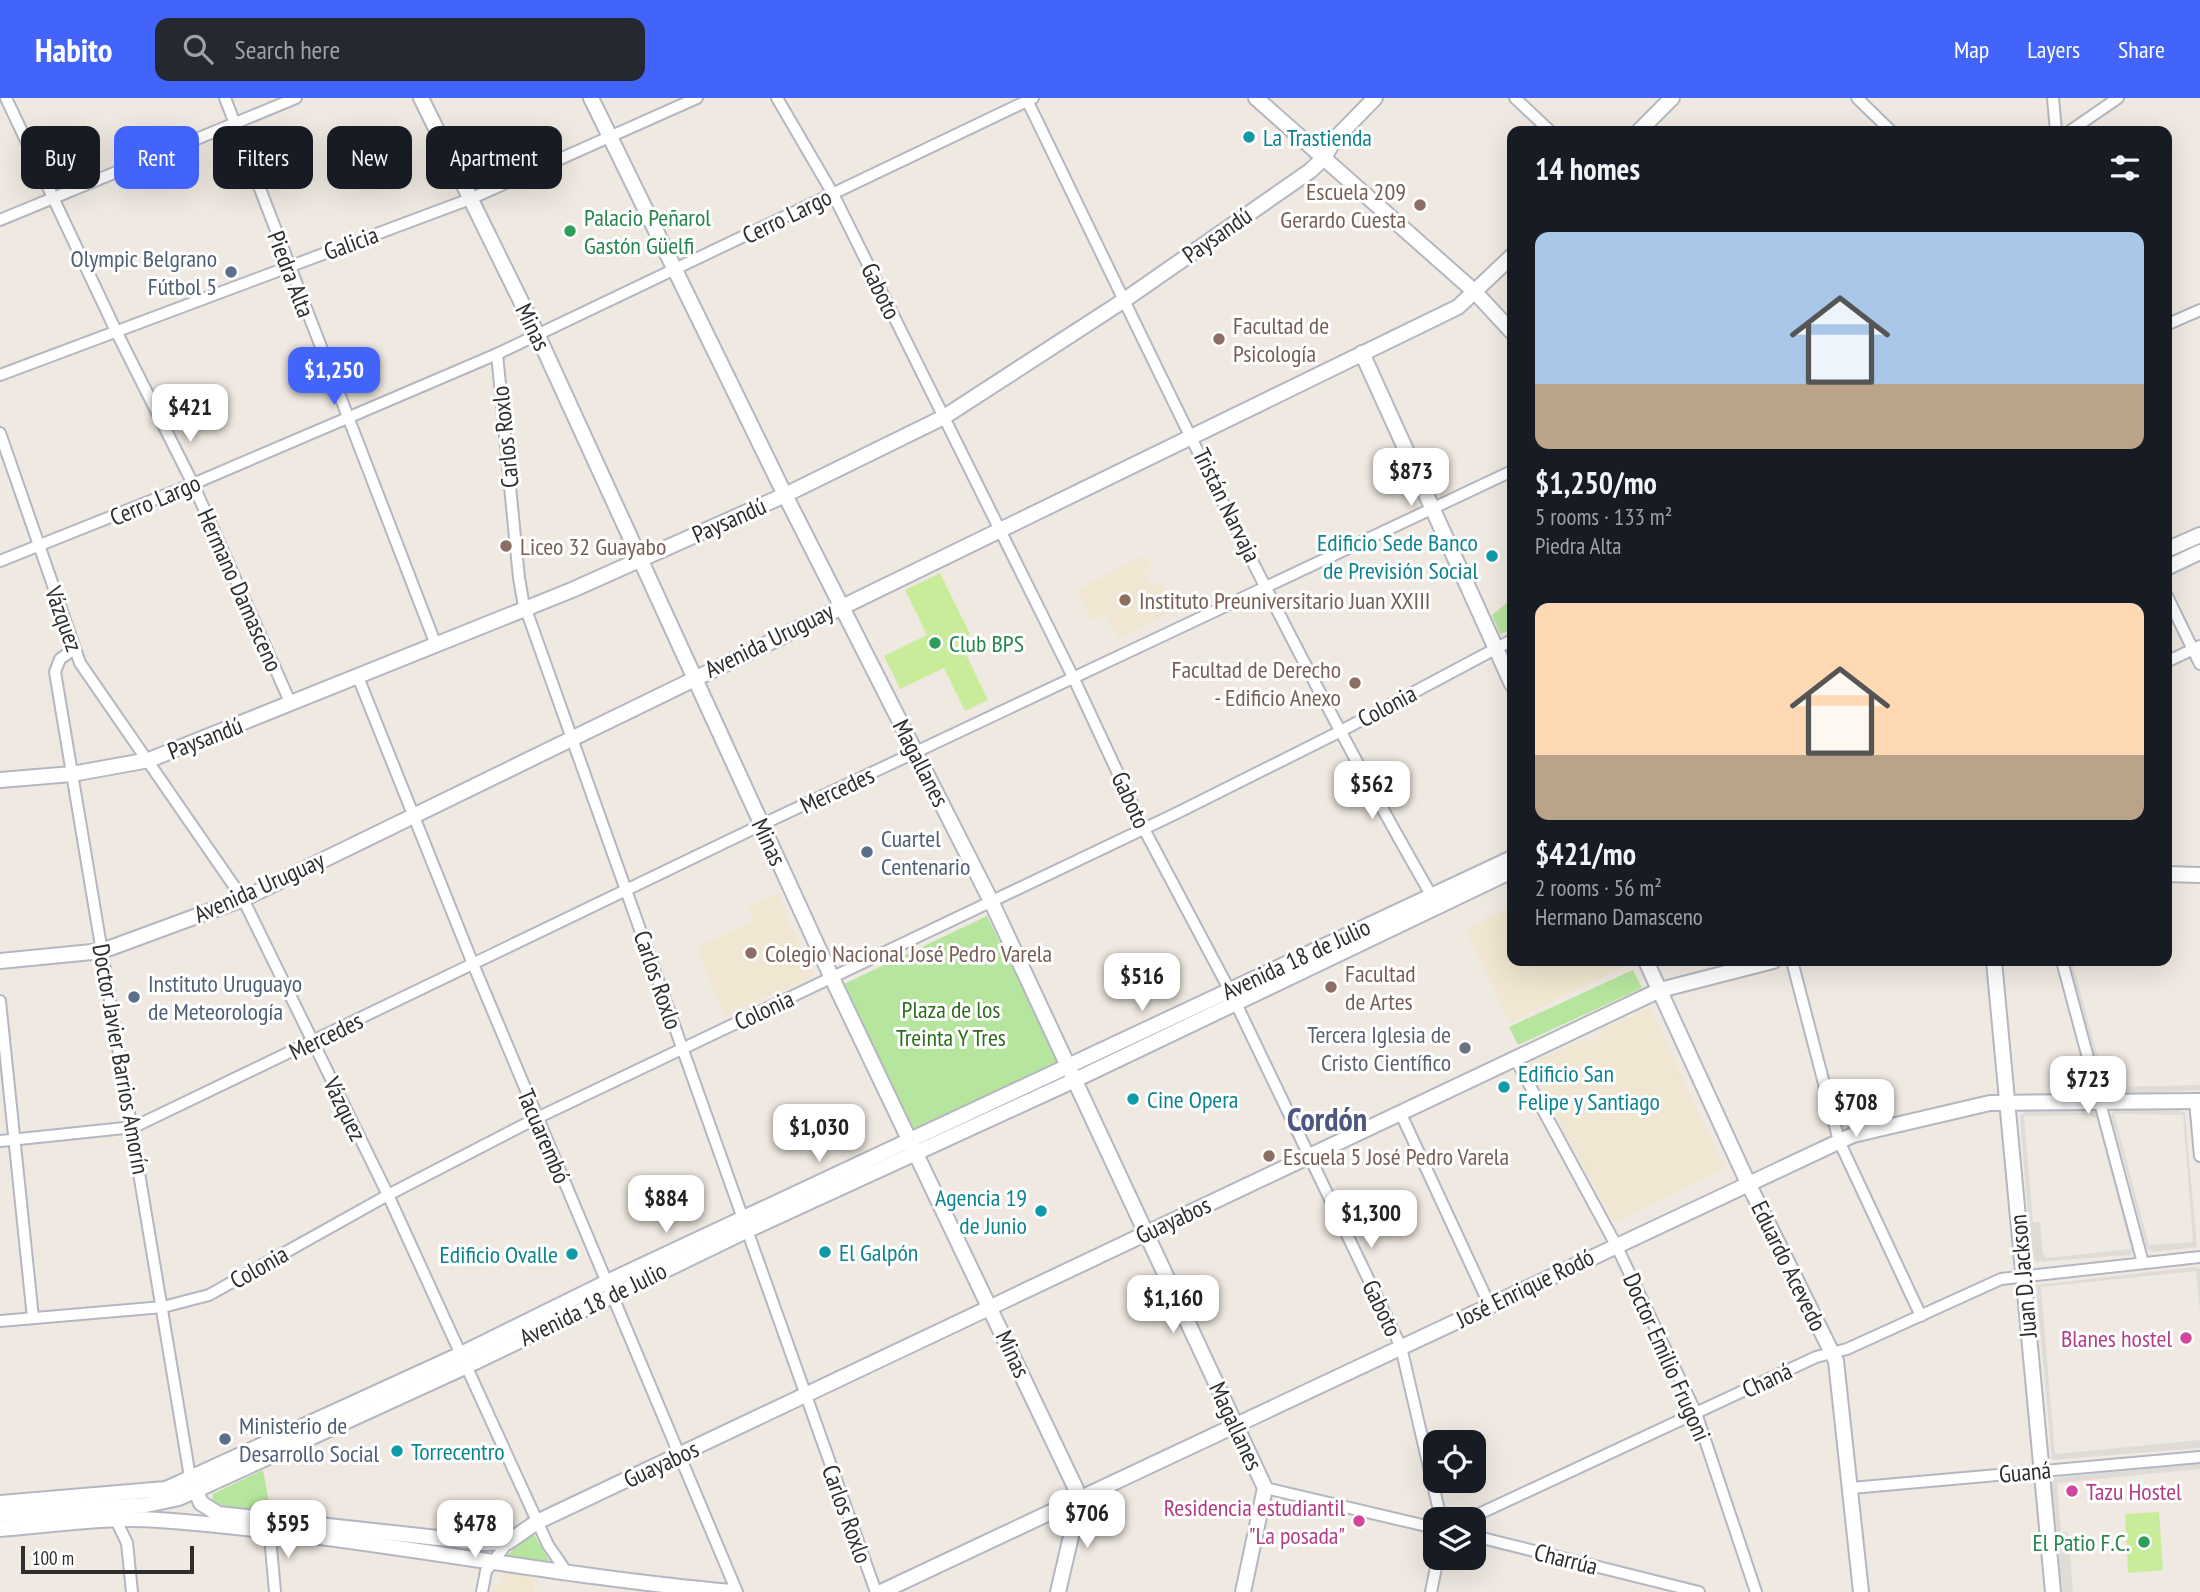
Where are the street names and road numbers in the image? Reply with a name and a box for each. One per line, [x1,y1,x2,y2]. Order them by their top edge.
street label: Cerro Largo [737,181,837,251]
street label: Paysandú [1176,200,1258,270]
street label: Galicia [320,219,382,267]
street label: Piedra Alta [260,226,322,322]
street label: Gaboto [854,258,908,324]
street label: Minas [508,298,558,356]
street label: Carlos Roxlo [484,384,526,490]
street label: Tristán Narvaja [1186,443,1268,567]
street label: Cerro Largo [105,467,205,533]
street label: Paysandú [687,490,771,550]
street label: Hermano Damasceno [190,504,290,676]
street label: Vázquez [38,581,90,656]
street label: Avenida Uruguay [699,595,839,685]
street label: Colonia [1352,678,1422,734]
street label: Paysandú [163,710,247,766]
street label: Magallanes [886,714,956,812]
street label: Mercedes [795,759,879,821]
street label: Gaboto [1104,767,1158,833]
street label: Minas [745,813,793,871]
street label: Avenida Uruguay [189,844,329,930]
street label: Avenida 18 de Julio [1217,911,1375,1007]
street label: Carlos Roxlo [627,927,689,1033]
street label: Doctor Javier Barrios Amorín [85,941,157,1177]
street label: Colonia [729,983,799,1037]
street label: Mercedes [284,1005,368,1067]
street label: Vázquez [316,1071,374,1146]
street label: Tacuarembó [510,1084,578,1188]
street label: Guayabos [1130,1189,1216,1251]
street label: Eduardo Acevedo [1744,1196,1834,1336]
street label: Juan D. Jackson [2002,1213,2044,1340]
street label: Colonia [224,1238,294,1296]
street label: José Enrique Rodó [1450,1241,1599,1335]
street label: Avenida 18 de Julio [514,1255,672,1353]
street label: Doctor Emilio Frugoni [1616,1268,1718,1446]
street label: Gaboto [1355,1275,1409,1341]
street label: Minas [989,1325,1037,1383]
street label: Chaná [1737,1355,1797,1405]
street label: Magallanes [1202,1377,1270,1475]
street label: Guayabos [618,1433,704,1495]
street label: Guaná [1998,1454,2052,1490]
street label: Carlos Roxlo [815,1461,879,1567]
street label: Charrúa [1531,1536,1601,1582]

